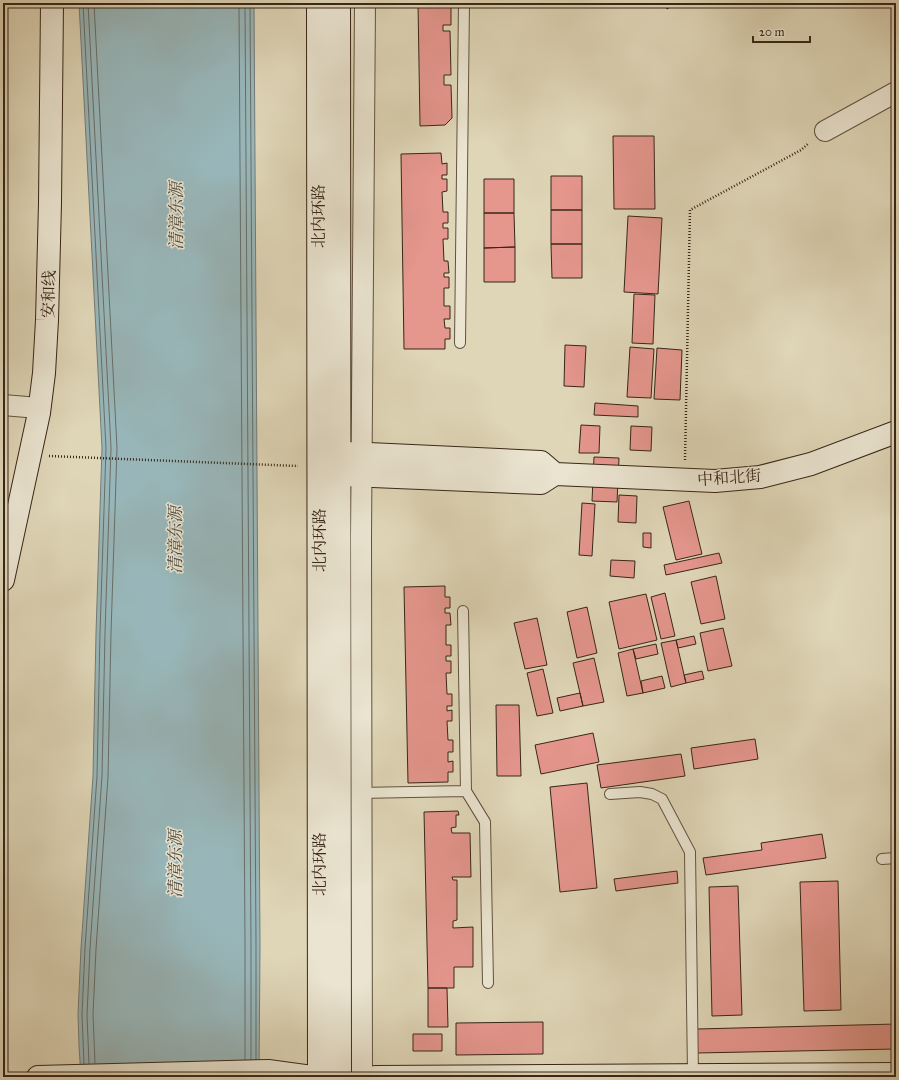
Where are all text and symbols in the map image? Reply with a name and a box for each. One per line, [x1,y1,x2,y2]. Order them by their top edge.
scale bar [753,18,810,44]
text: 20 m [759,25,785,39]
water label: 清漳东源 [166,179,187,250]
street label: 北内环路 [309,184,328,248]
street label: 安和线 [38,270,59,318]
street label: 中和北街 [696,466,762,489]
water label: 清漳东源 [165,503,186,574]
street label: 北内环路 [310,508,329,572]
water label: 清漳东源 [165,827,186,898]
street label: 北内环路 [310,832,329,896]

